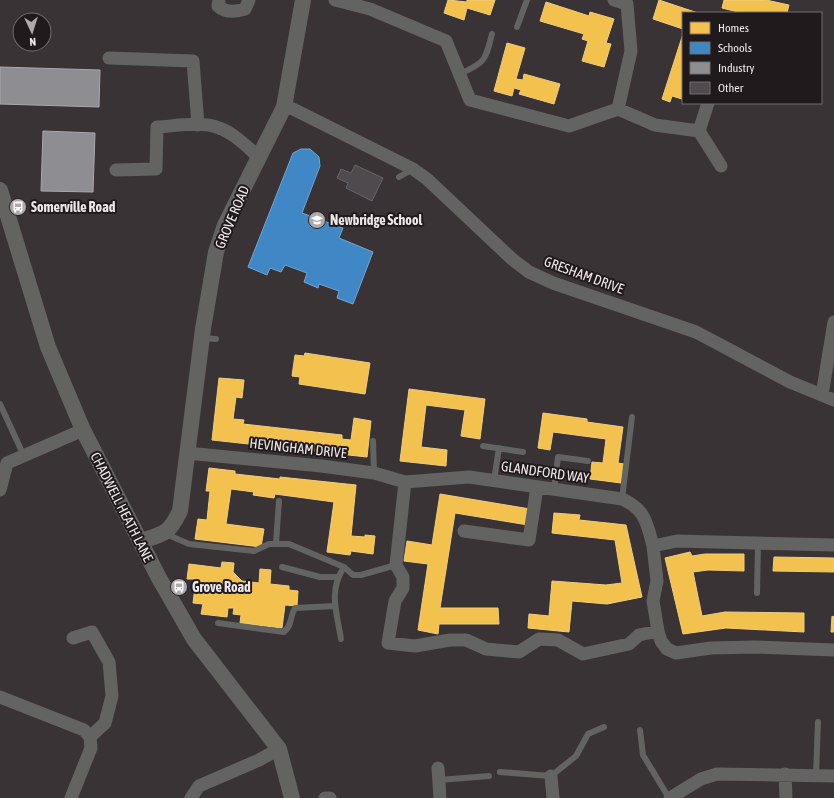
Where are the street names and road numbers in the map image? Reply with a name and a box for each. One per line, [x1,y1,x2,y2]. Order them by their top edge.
street label: GROVE ROAD [212,183,252,251]
street label: GRESHAM DRIVE [542,253,626,297]
street label: HEVINGHAM DRIVE [249,435,347,461]
street label: CHADWELL HEATH LANE [87,449,157,565]
street label: GLANDFORD WAY [500,458,591,486]

